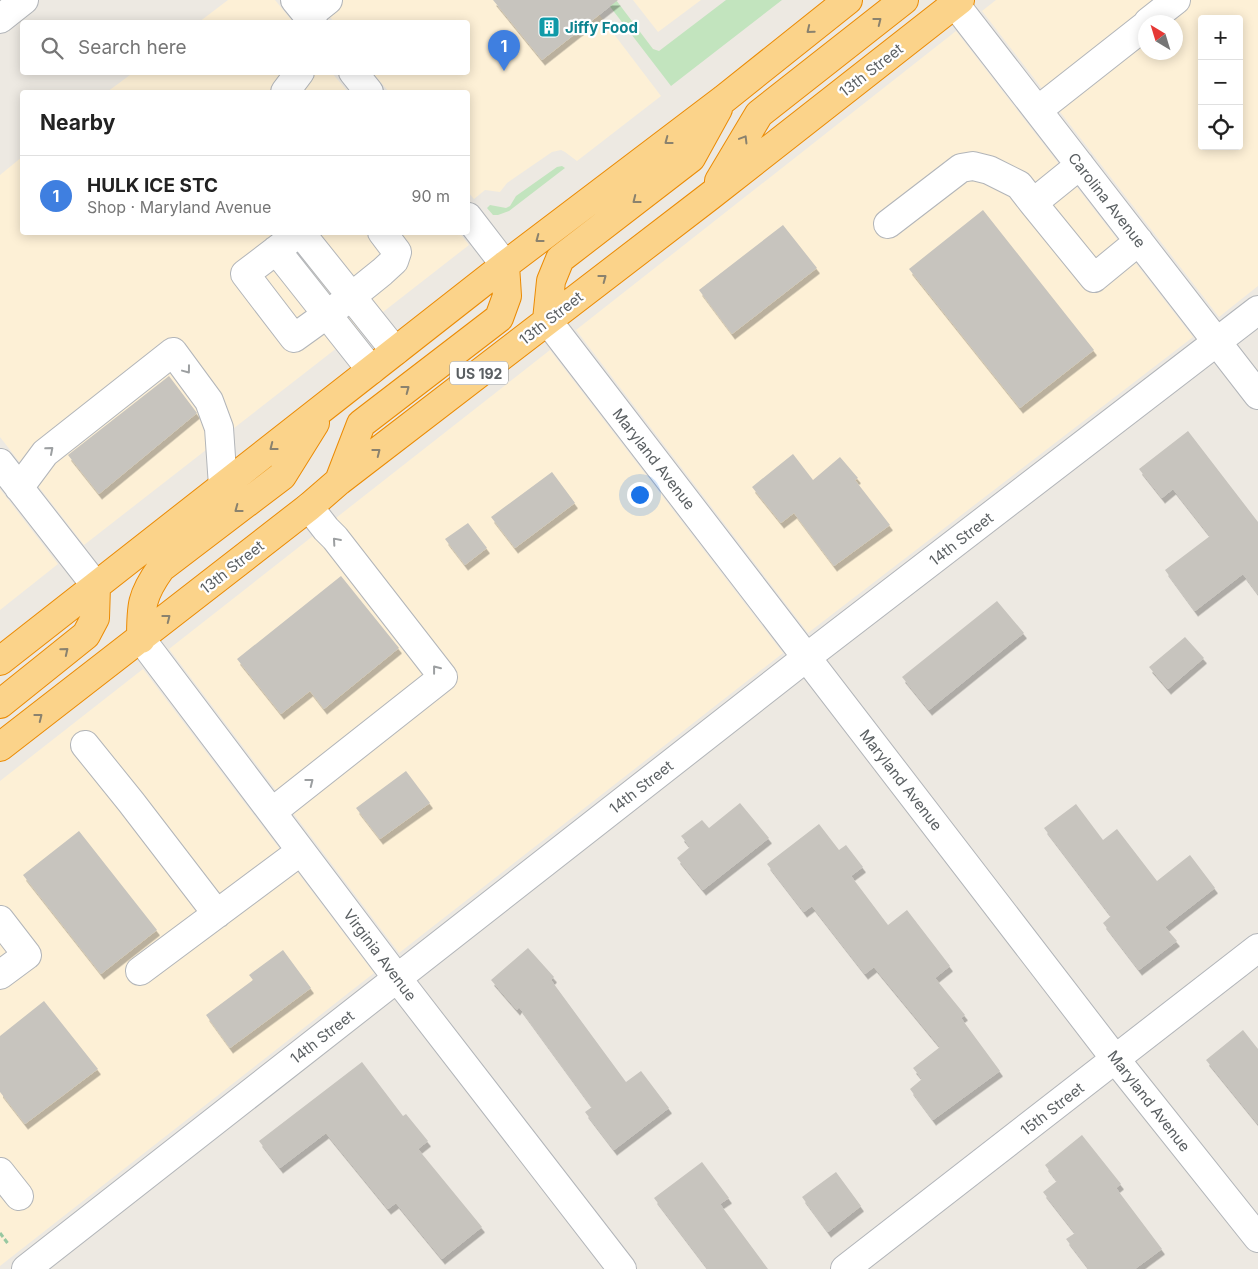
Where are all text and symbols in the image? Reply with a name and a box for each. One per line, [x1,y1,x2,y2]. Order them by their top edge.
building icon: Jiffy Food [537,15,561,39]
north arrow [1138,15,1183,60]
map controls [1198,15,1243,150]
button: + [1198,15,1243,60]
place label: Jiffy Food [565,18,638,37]
one-way arrow [872,18,881,26]
search box [20,20,470,75]
one-way arrow [807,25,816,33]
pin: 1 [488,30,520,71]
icon: search [38,34,66,62]
text: Search here [78,36,187,59]
street label: 13th Street [835,39,907,101]
button: − [1198,60,1243,105]
button: locate [1198,105,1243,150]
text: Nearby [40,110,115,135]
one-way arrow [738,135,748,144]
one-way arrow [665,136,674,144]
street label: Carolina Avenue [1064,149,1150,251]
text: HULK ICE STC [87,174,218,197]
text: 1 [53,186,59,206]
text: 90 m [411,186,450,206]
one-way arrow [633,195,642,203]
text: Shop · Maryland Avenue [87,197,271,217]
one-way arrow [536,234,545,242]
one-way arrow [597,275,606,284]
street label: 13th Street [515,287,587,349]
road number: US 192 [450,362,508,384]
one-way arrow [181,364,190,374]
one-way arrow [400,386,409,394]
street label: Maryland Avenue [609,405,699,513]
one-way arrow [270,442,279,450]
one-way arrow [44,446,53,455]
one-way arrow [371,449,380,457]
your location [627,482,653,508]
one-way arrow [235,504,244,512]
street label: 14th Street [925,508,997,570]
street label: 13th Street [196,536,268,598]
one-way arrow [333,537,342,546]
one-way arrow [161,615,170,623]
one-way arrow [60,648,69,657]
one-way arrow [434,666,442,675]
one-way arrow [33,715,42,723]
street label: Maryland Avenue [856,726,946,834]
street label: 14th Street [605,756,677,818]
one-way arrow [304,779,313,787]
street label: Virginia Avenue [339,905,421,1005]
street label: 14th Street [286,1006,358,1068]
street label: Maryland Avenue [1104,1047,1194,1155]
street label: 15th Street [1016,1078,1088,1140]

